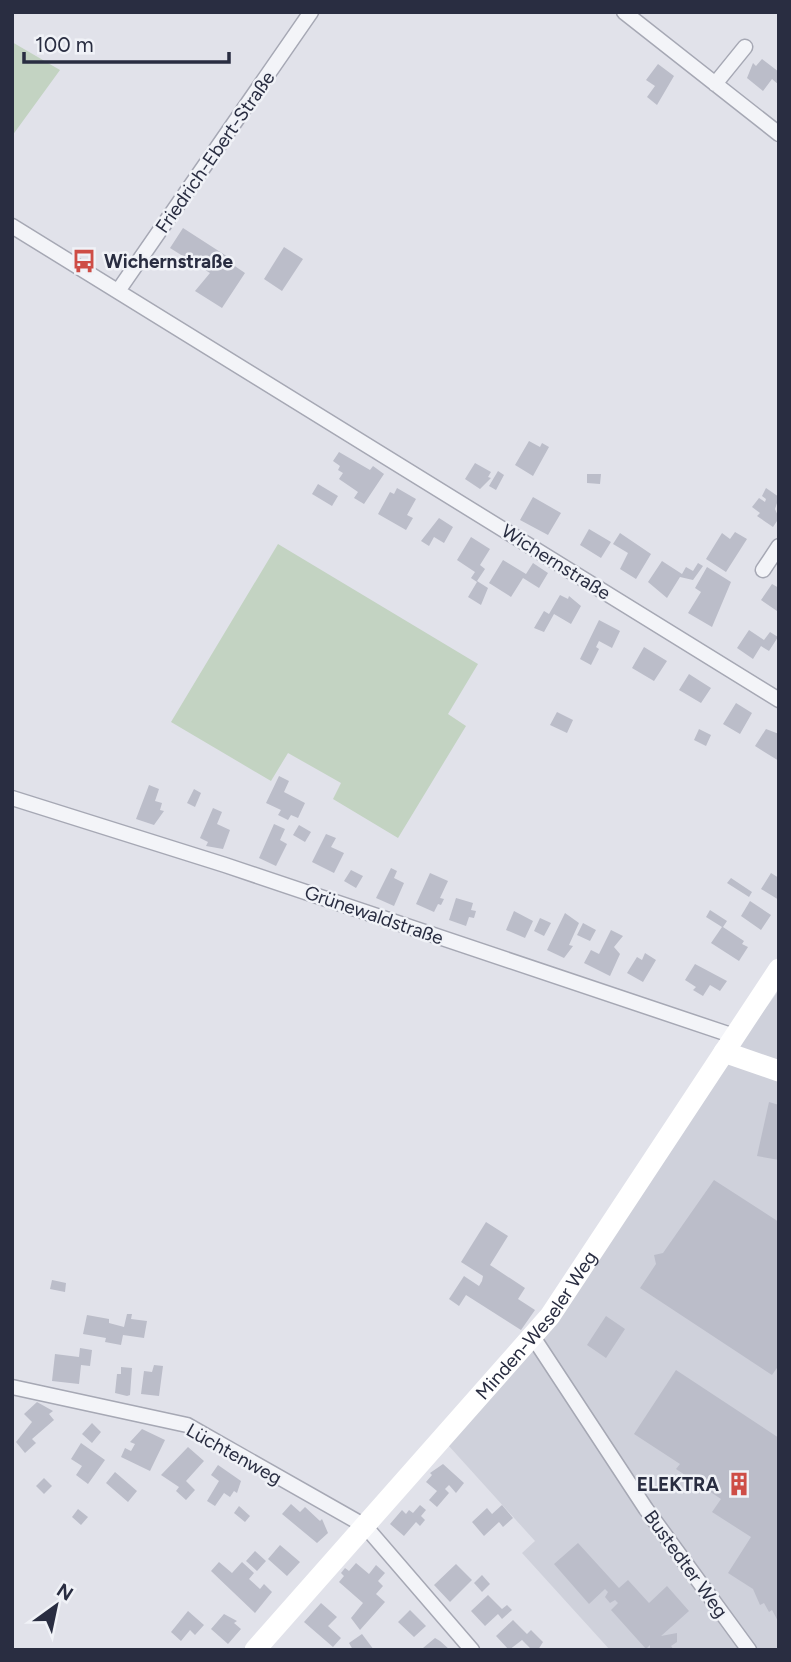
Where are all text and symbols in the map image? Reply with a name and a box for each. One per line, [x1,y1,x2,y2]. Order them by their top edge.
scale bar [24,21,229,65]
text: 100 m [35,32,94,57]
street label: Friedrich-Ebert-Straße [150,67,280,237]
bus stop icon: Wichernstraße [70,247,98,275]
place label: Wichernstraße [104,250,233,273]
street label: Wichernstraße [497,519,615,605]
street label: Grünewaldstraße [302,881,446,949]
street label: Minden-Weseler Weg [470,1246,601,1404]
street label: Lüchtenweg [182,1418,286,1490]
building icon: ELEKTRA [725,1470,753,1498]
place label: ELEKTRA [637,1473,719,1496]
street label: Bustedter Weg [639,1506,733,1622]
north arrow [21,1571,91,1641]
text: N [53,1579,77,1606]

